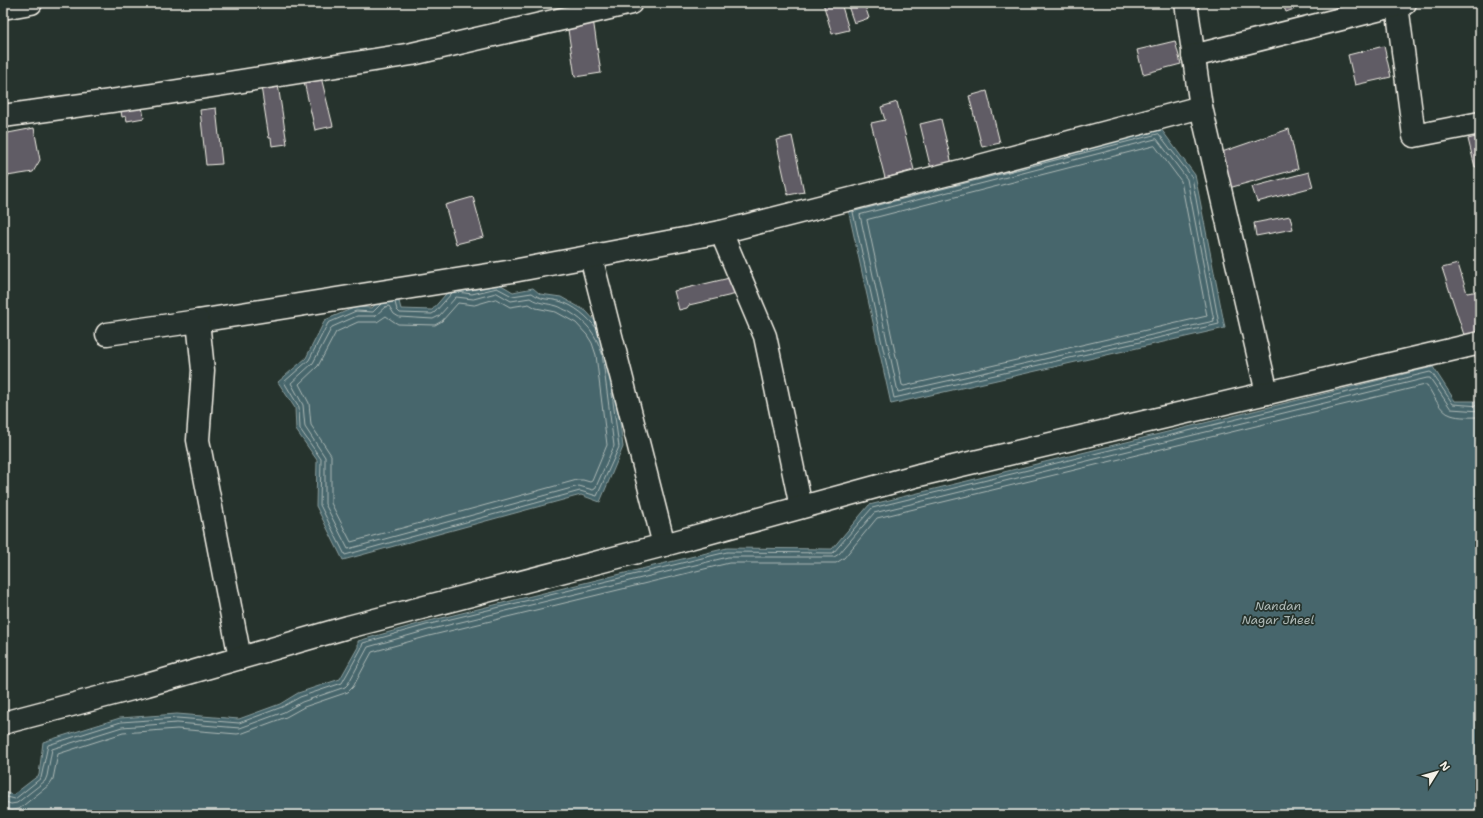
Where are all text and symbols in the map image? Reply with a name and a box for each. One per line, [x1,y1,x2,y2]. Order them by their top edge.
water label: Nandan Nagar Jheel [1242,598,1314,628]
north arrow [1417,752,1457,792]
text: N [1436,758,1453,775]

